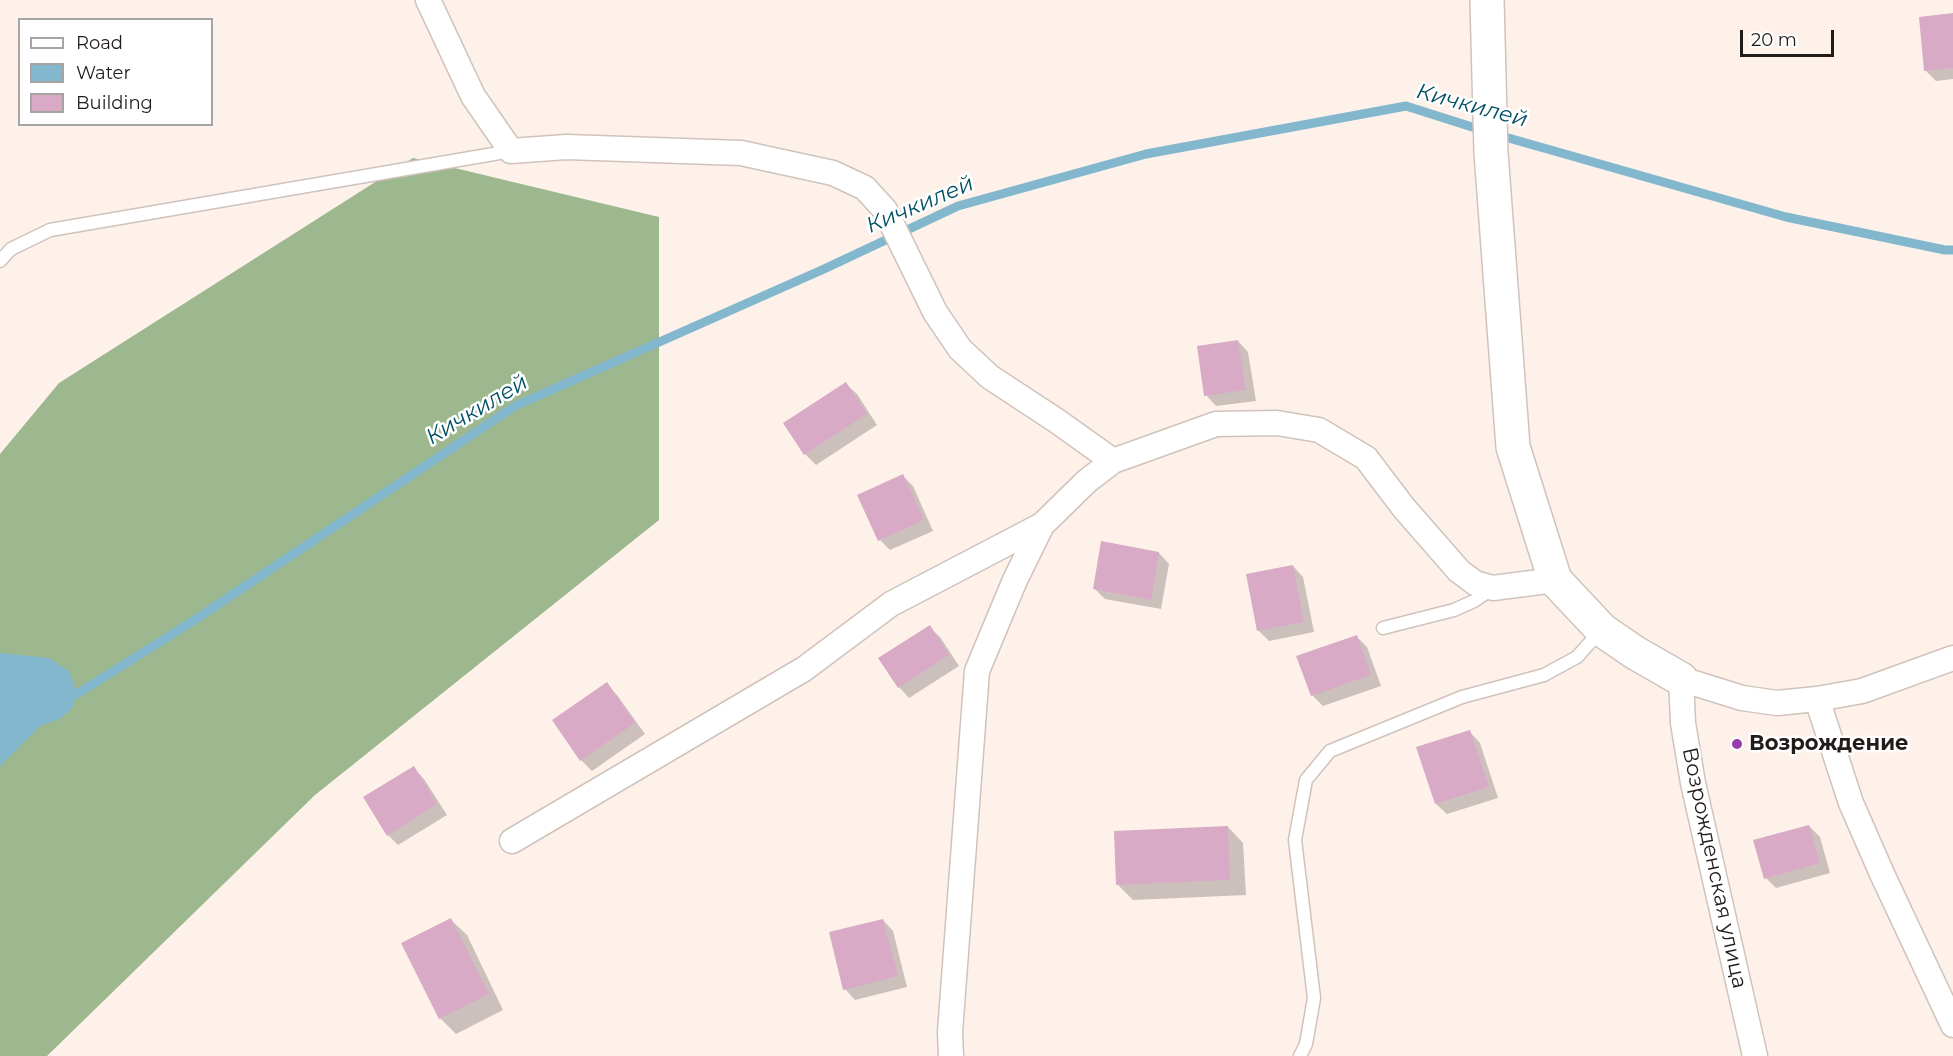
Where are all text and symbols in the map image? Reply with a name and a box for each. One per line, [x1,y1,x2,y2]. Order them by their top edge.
legend [18,18,213,126]
scale bar [1743,18,1838,56]
text: 20 m [1751,29,1797,51]
text: Road [76,32,123,54]
text: Water [76,62,131,84]
water label: Кичкилей [1413,78,1531,134]
text: Building [76,92,153,114]
water label: Кичкилей [862,171,978,239]
water label: Кичкилей [421,369,533,451]
place label: Возрождение [1749,731,1909,757]
marker: Возрождение [1730,737,1744,751]
street label: Возрожденская улица [1676,745,1752,991]

